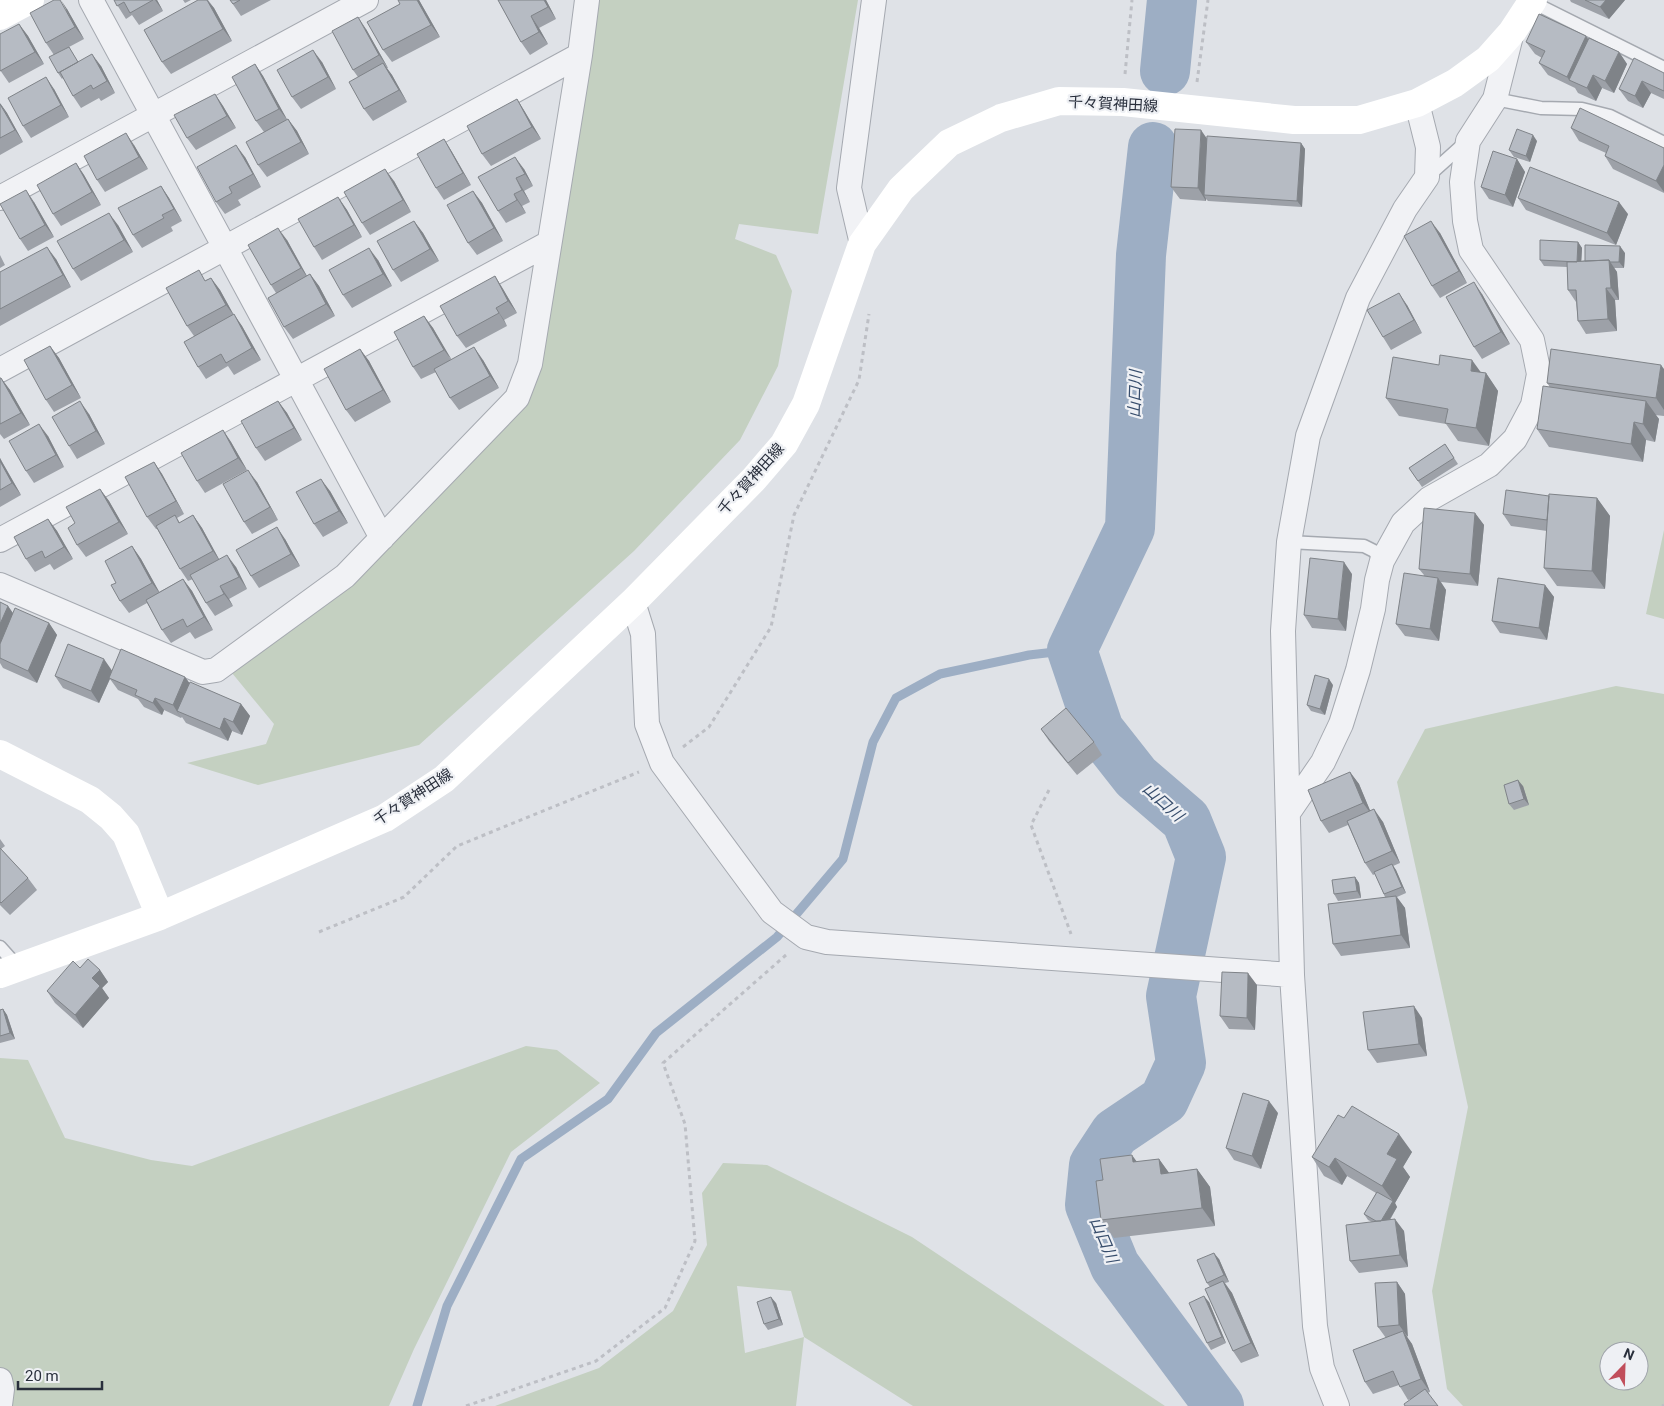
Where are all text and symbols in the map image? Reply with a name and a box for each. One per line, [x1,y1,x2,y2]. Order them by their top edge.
street label: 千々賀神田線 [1068,93,1158,115]
water label: 山口川 [1125,368,1145,418]
street label: 千々賀神田線 [714,440,788,518]
street label: 千々賀神田線 [370,765,456,829]
water label: 山口川 [1139,779,1189,826]
water label: 山口川 [1086,1214,1123,1268]
north arrow [1599,1341,1649,1391]
text: N [1621,1345,1637,1363]
scale bar [18,1358,101,1390]
text: 20 m [25,1367,59,1385]

